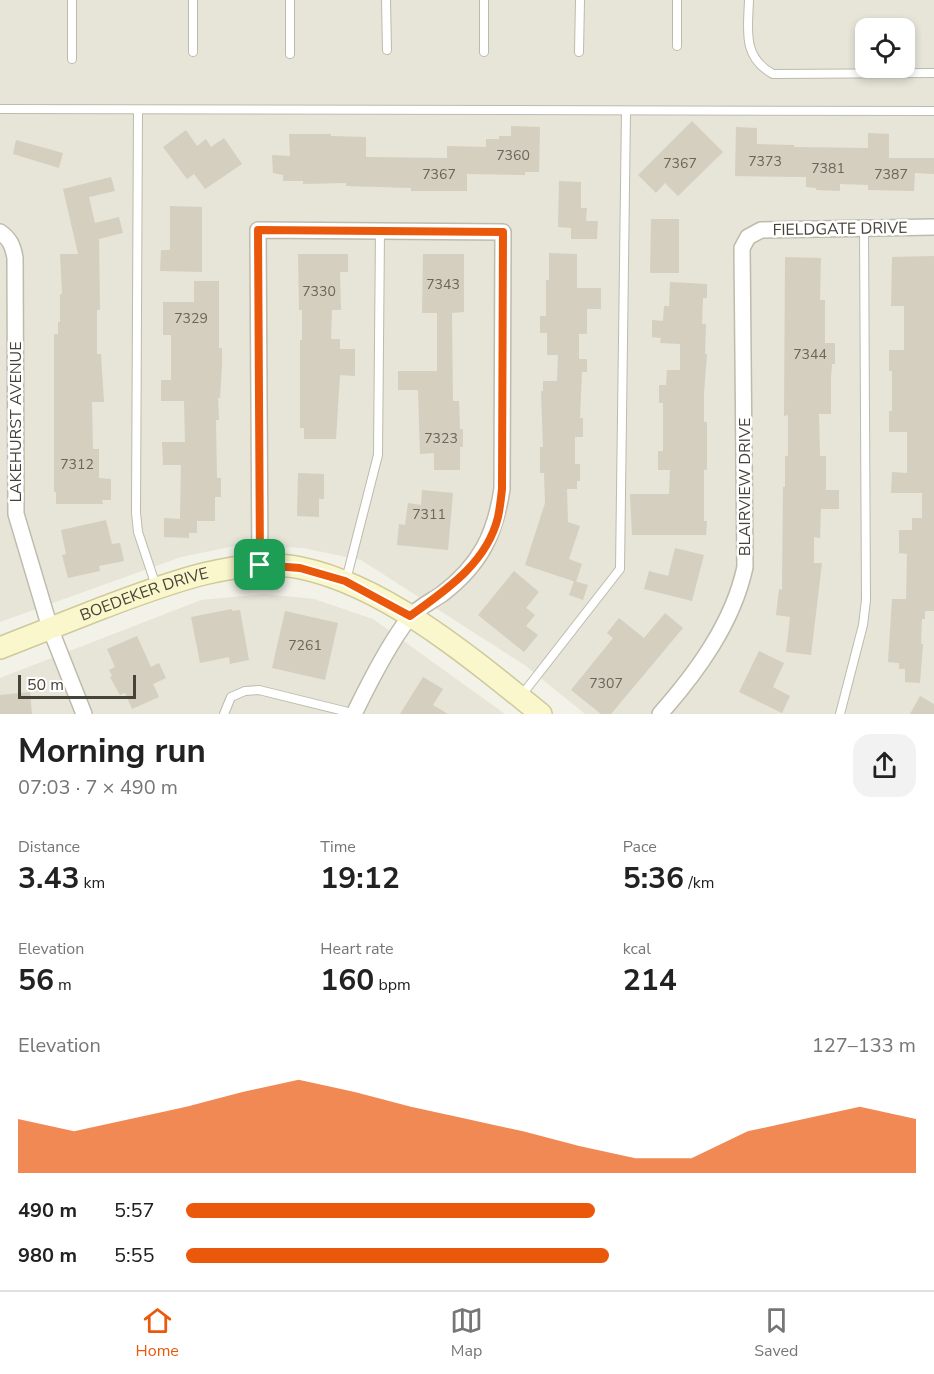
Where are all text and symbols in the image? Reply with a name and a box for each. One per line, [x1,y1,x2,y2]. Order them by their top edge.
map controls [855,18,915,78]
button: locate [855,18,915,78]
house number: 7360 [496,146,530,165]
house number: 7373 [748,152,782,171]
house number: 7367 [663,154,697,173]
house number: 7381 [811,159,845,178]
house number: 7367 [422,165,456,184]
house number: 7387 [874,165,908,184]
street label: FIELDGATE DRIVE [772,217,908,241]
house number: 7343 [426,275,460,294]
house number: 7330 [302,282,336,301]
house number: 7329 [174,309,208,328]
street label: LAKEHURST AVENUE [5,341,27,503]
house number: 7344 [793,345,827,364]
street label: BLAIRVIEW DRIVE [734,418,756,556]
house number: 7323 [424,429,458,448]
house number: 7312 [60,455,94,474]
house number: 7311 [412,505,446,524]
pin [234,539,285,590]
icon: arrive [243,548,276,581]
street label: BOEDEKER DRIVE [77,562,211,627]
house number: 7261 [288,636,322,655]
scale bar [18,672,136,700]
text: 50 m [27,674,64,696]
house number: 7307 [589,674,623,693]
text: Morning run [18,729,206,774]
button: share [853,734,916,797]
text: 07:03 · 7 × 490 m [18,774,178,801]
text: Distance [18,836,80,858]
text: Time [320,836,356,858]
text: Pace [623,836,657,858]
text: 3.43 [18,858,79,899]
text: 19:12 [320,858,400,899]
text: 5:36 [623,858,684,899]
text: km [79,872,105,894]
text: /km [684,872,714,894]
text: Elevation [18,938,84,960]
text: Heart rate [320,938,394,960]
text: kcal [623,938,651,960]
text: 56 [18,960,54,1001]
text: 160 [320,960,374,1001]
text: 214 [623,960,677,1001]
text: m [54,974,72,996]
text: bpm [374,974,411,996]
text: Elevation [18,1032,101,1059]
text: 127–133 m [812,1032,916,1059]
text: 490 m [18,1197,77,1224]
text: 5:57 [114,1197,155,1224]
text: 980 m [18,1242,77,1269]
text: 5:55 [114,1242,155,1269]
tab: Home [136,1304,179,1362]
tab: Map [450,1304,483,1362]
tab: Saved [754,1304,798,1362]

